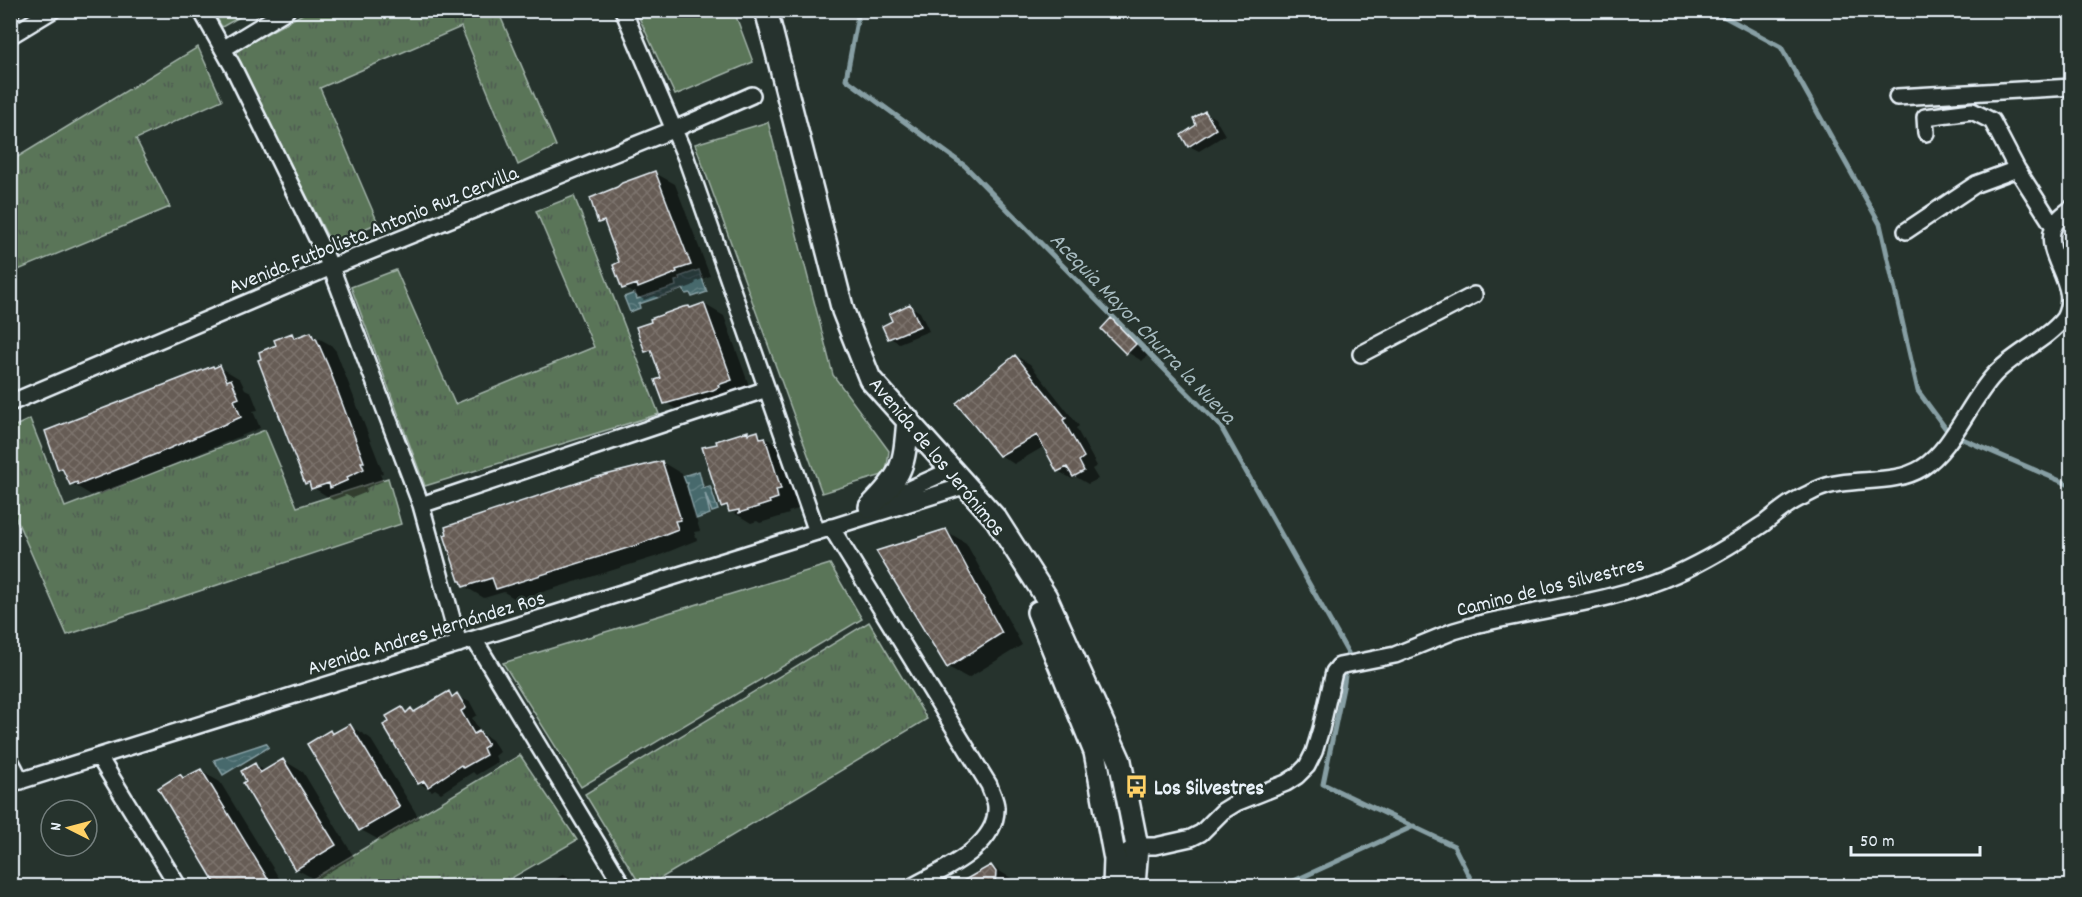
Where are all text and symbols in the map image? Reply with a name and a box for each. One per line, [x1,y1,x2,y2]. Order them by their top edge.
street label: Avenida Futbolista Antonio Ruz Cervilla [225,159,525,304]
water label: Acequia Mayor Churra la Nueva [1041,226,1243,434]
street label: Avenida de los Jerónimos [860,372,1011,544]
street label: Camino de los Silvestres [1454,551,1648,627]
street label: Avenida Andres Hernández Ros [304,584,549,685]
bus stop icon: Los Silvestres [1123,774,1149,800]
place label: Los Silvestres [1154,775,1264,805]
north arrow [39,798,99,858]
scale bar [1851,819,1980,857]
text: N [45,821,68,832]
text: 50 m [1860,830,1895,855]

